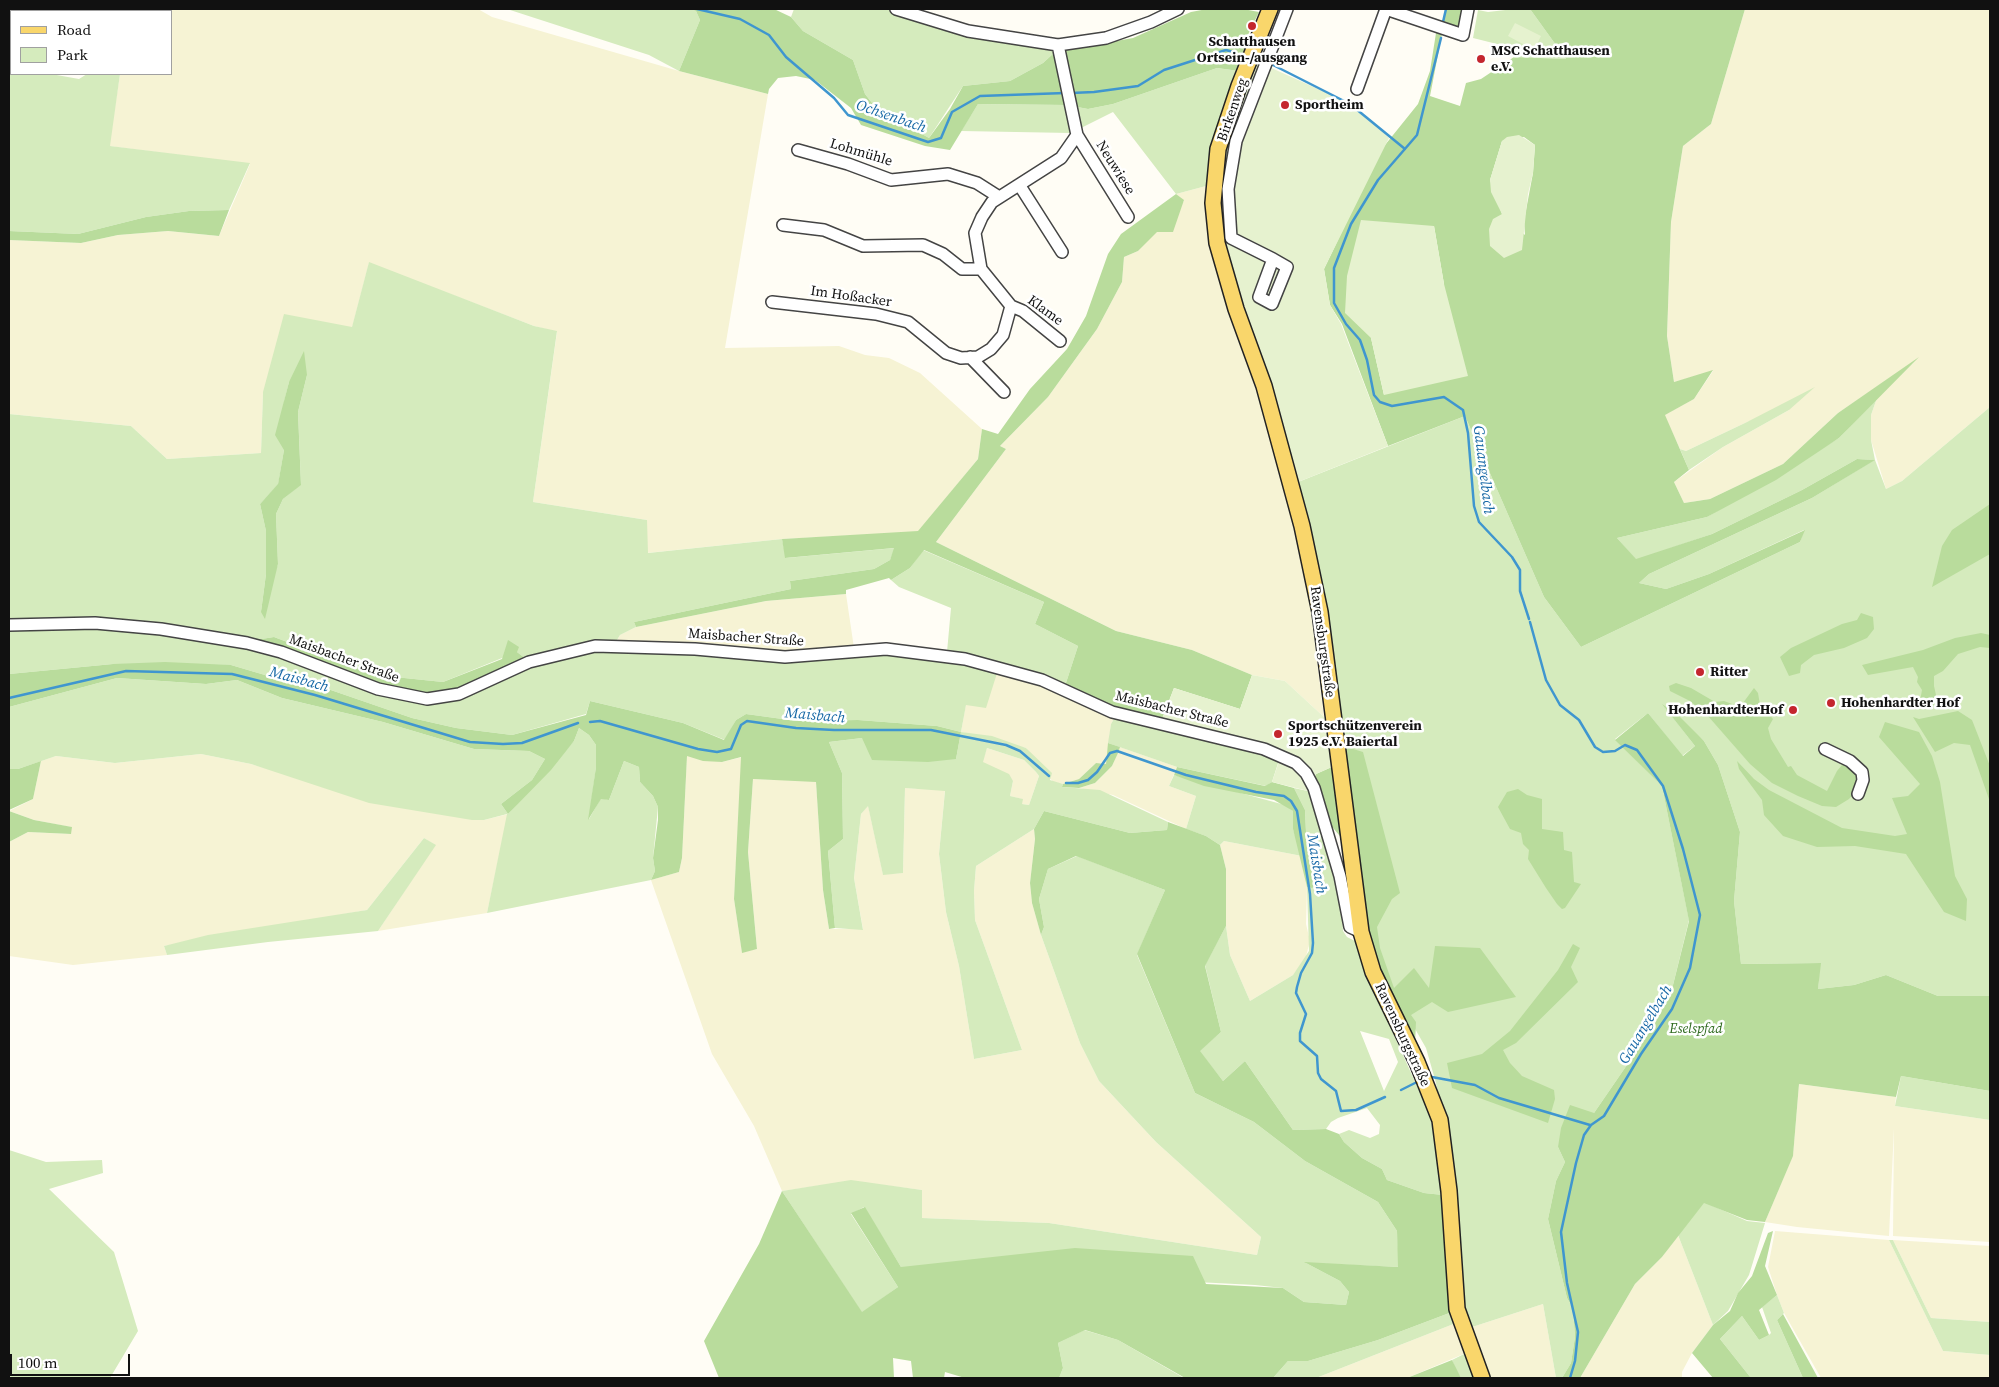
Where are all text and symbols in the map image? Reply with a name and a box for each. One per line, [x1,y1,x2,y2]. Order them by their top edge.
legend [10,10,172,75]
text: Road [57,19,91,40]
marker: Schatthausen Ortsein-/ausgang [1246,20,1258,32]
place label: Schatthausen Ortsein-/ausgang [1197,34,1307,66]
place label: MSC Schatthausen e.V. [1491,43,1610,75]
text: Park [57,44,88,65]
marker: MSC Schatthausen e.V. [1475,53,1487,65]
street label: Birkenweg [1214,76,1252,144]
water label: Ochsenbach [854,97,928,137]
place label: Sportheim [1295,97,1364,113]
marker: Sportheim [1279,99,1291,111]
street label: Lohmühle [828,136,894,170]
street label: Neuwiese [1092,138,1138,198]
street label: Im Hoßacker [809,283,893,311]
street label: Klame [1024,292,1066,330]
water label: Gauangelbach [1469,425,1497,515]
street label: Ravensburgstraße [1306,585,1338,699]
street label: Maisbacher Straße [688,626,804,650]
street label: Maisbacher Straße [287,631,401,687]
water label: Maisbach [267,663,331,697]
place label: Ritter [1710,664,1748,680]
marker: Ritter [1694,666,1706,678]
street label: Maisbacher Straße [1114,688,1230,732]
place label: Hohenhardter Hof [1841,695,1959,711]
marker: Hohenhardter Hof [1825,697,1837,709]
place label: HohenhardterHof [1668,702,1783,718]
water label: Maisbach [784,704,846,728]
marker: HohenhardterHof [1787,704,1799,716]
place label: Sportschützenverein 1925 e.V. Baiertal [1288,718,1422,750]
marker: Sportschützenverein 1925 e.V. Baiertal [1272,728,1284,740]
water label: Maisbach [1302,833,1330,895]
street label: Ravensburgstraße [1371,981,1433,1089]
water label: Gauangelbach [1615,982,1677,1068]
park label: Eselspfad [1669,1021,1723,1037]
scale bar [12,1344,132,1376]
text: 100 m [18,1352,58,1373]

